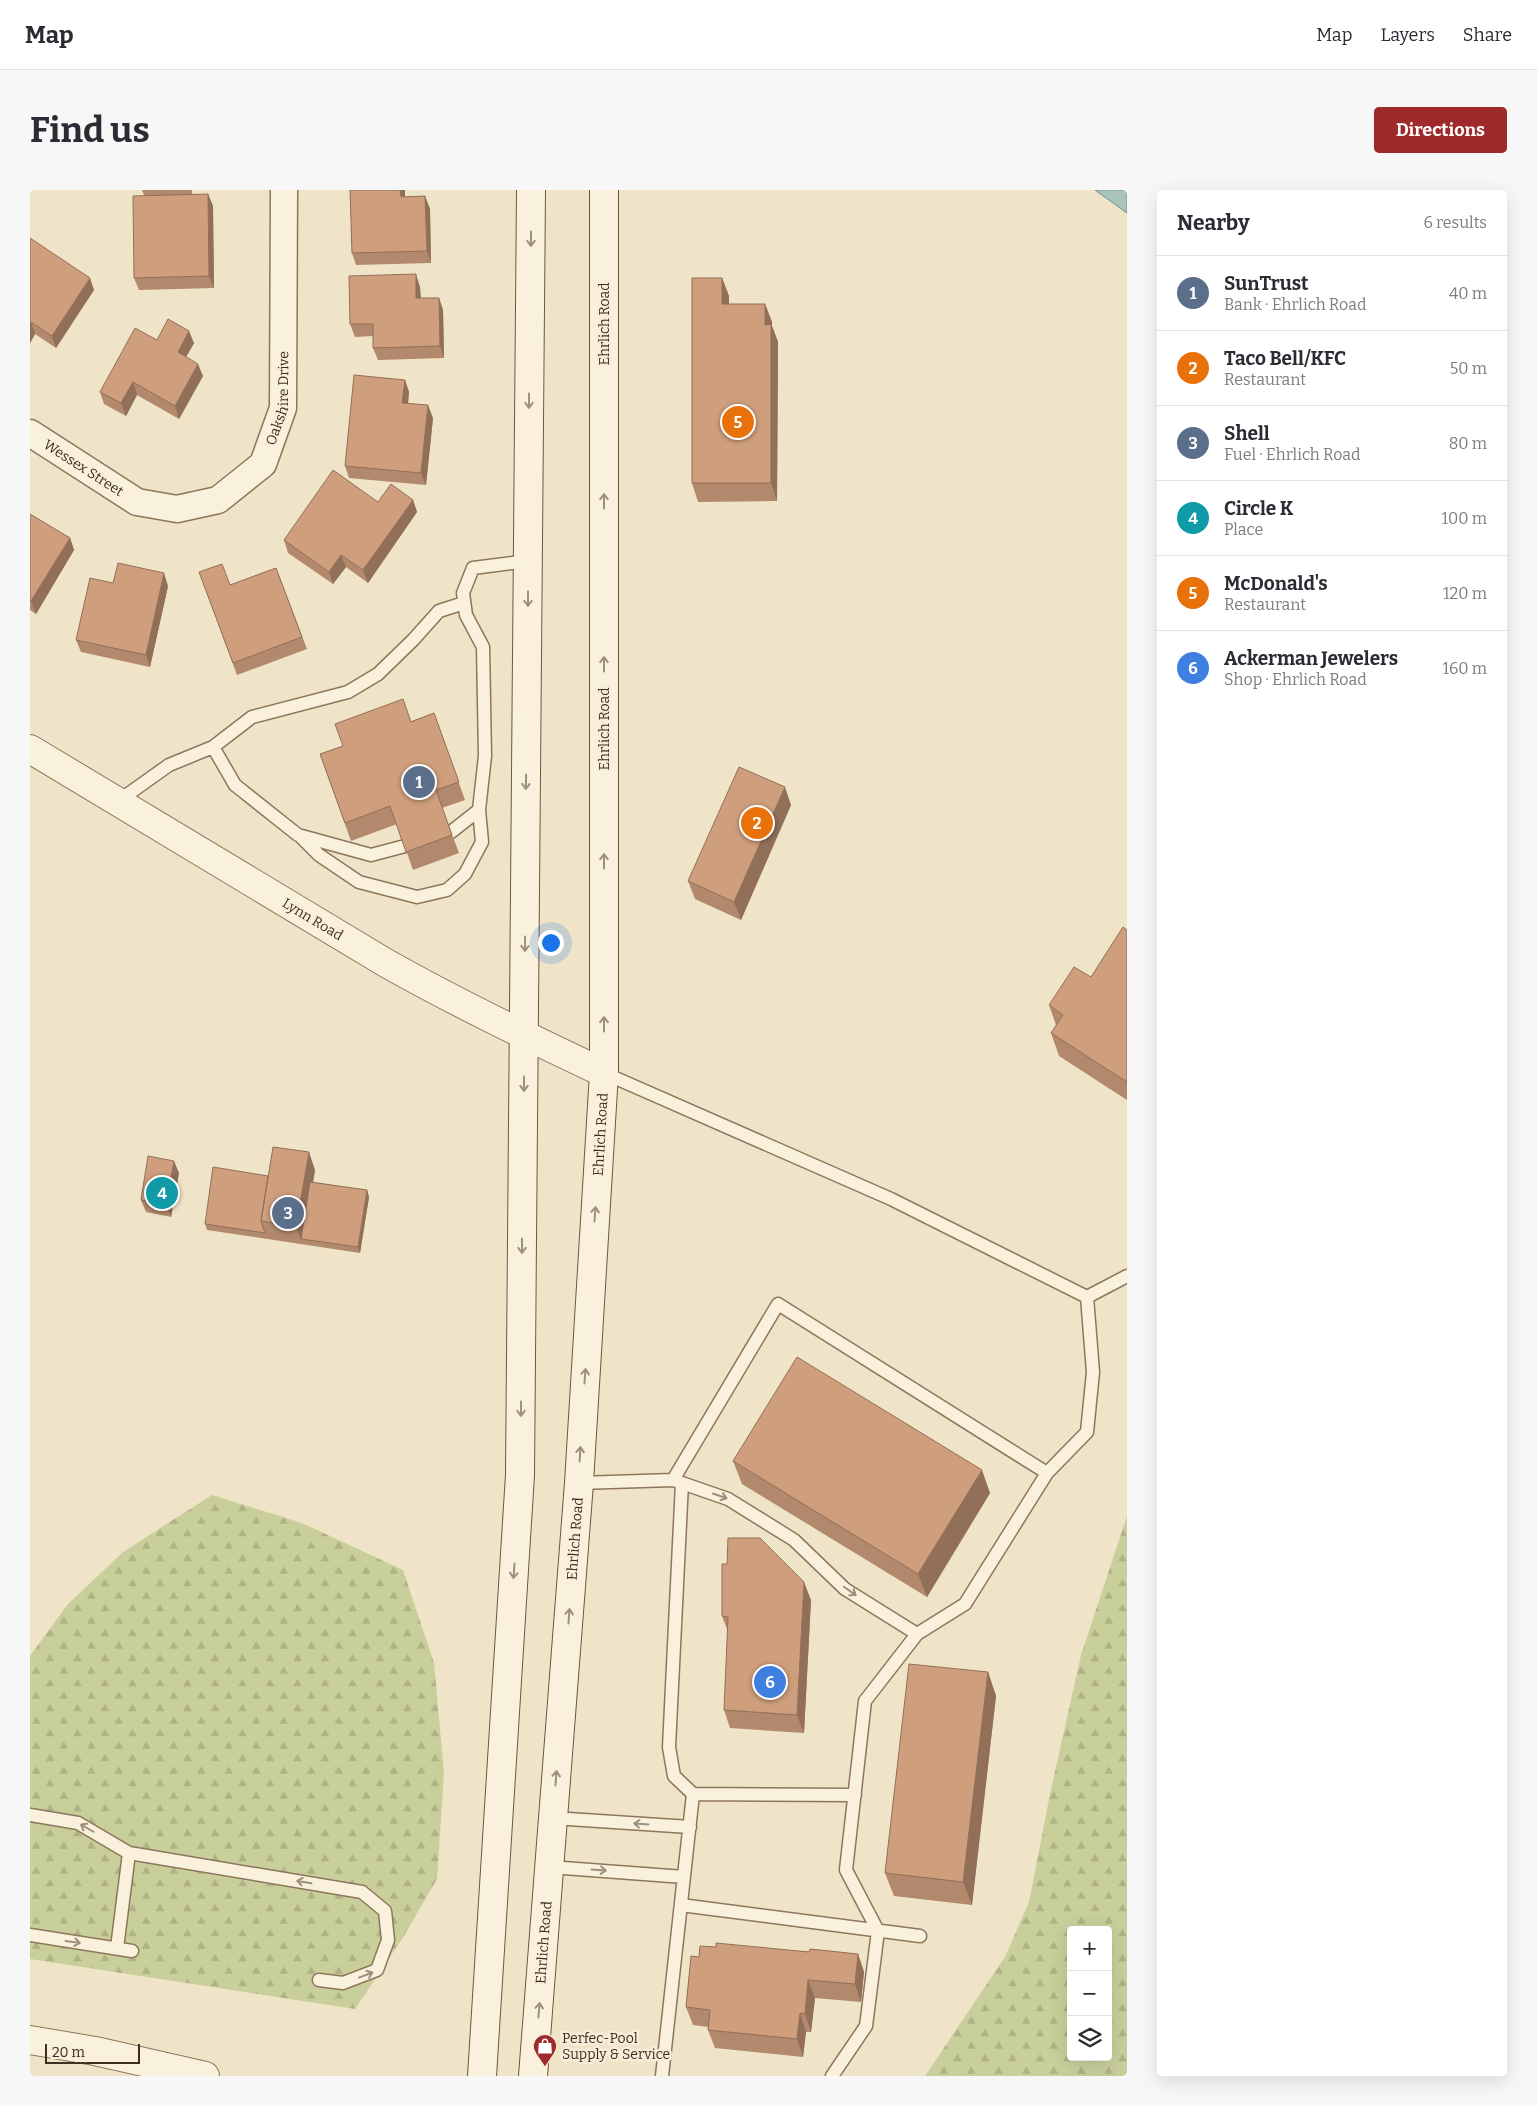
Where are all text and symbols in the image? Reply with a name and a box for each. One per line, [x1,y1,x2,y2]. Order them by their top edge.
text: Map [25,21,74,49]
text: Map [1316,24,1352,46]
text: Layers [1380,24,1435,46]
text: Share [1463,24,1512,46]
button: Directions [1374,107,1507,153]
text: Find us [30,109,150,151]
text: Nearby [1177,210,1250,236]
text: 6 results [1424,213,1487,232]
one-way arrow [526,230,536,246]
text: SunTrust [1224,272,1309,295]
street label: Ehrlich Road [596,283,613,365]
text: 1 [1190,284,1196,303]
text: 40 m [1449,284,1487,303]
text: Bank · Ehrlich Road [1224,295,1366,314]
text: Taco Bell/KFC [1224,347,1346,370]
street label: Oakshire Drive [262,351,292,448]
text: 2 [1188,359,1198,378]
text: 50 m [1450,359,1487,378]
text: Restaurant [1224,370,1306,389]
one-way arrow [524,392,534,409]
pin: 5 [722,403,754,441]
text: Shell [1224,422,1270,445]
text: 3 [1188,434,1198,453]
text: 80 m [1449,434,1487,453]
street label: Wessex Street [40,436,127,500]
text: Fuel · Ehrlich Road [1224,445,1361,464]
one-way arrow [599,494,609,510]
text: Circle K [1224,497,1293,520]
text: 4 [1188,509,1198,528]
text: 100 m [1442,509,1487,528]
text: Place [1224,520,1263,539]
text: McDonald's [1224,572,1328,595]
text: 5 [1189,584,1197,603]
text: 120 m [1443,584,1487,603]
one-way arrow [523,590,533,606]
text: Restaurant [1224,595,1306,614]
text: Ackerman Jewelers [1224,647,1398,670]
one-way arrow [599,656,609,672]
text: 6 [1188,659,1198,678]
text: 160 m [1442,659,1487,678]
text: Shop · Ehrlich Road [1224,670,1367,689]
street label: Ehrlich Road [596,688,613,770]
pin: 1 [403,763,435,801]
one-way arrow [521,774,531,790]
pin: 2 [741,804,773,842]
one-way arrow [599,854,609,870]
street label: Lynn Road [279,895,346,944]
your location [538,930,564,956]
one-way arrow [520,936,530,952]
one-way arrow [599,1016,609,1032]
one-way arrow [519,1076,528,1092]
street label: Ehrlich Road [590,1093,612,1176]
pin: 4 [146,1174,178,1212]
pin: 3 [272,1194,304,1232]
one-way arrow [591,1206,600,1222]
one-way arrow [517,1238,527,1254]
one-way arrow [580,1368,590,1384]
one-way arrow [516,1400,526,1417]
one-way arrow [576,1446,585,1462]
one-way arrow [711,1492,727,1501]
street label: Ehrlich Road [563,1497,587,1581]
one-way arrow [510,1563,519,1579]
one-way arrow [842,1586,856,1596]
one-way arrow [564,1608,573,1624]
pin: 6 [754,1663,786,1701]
one-way arrow [552,1770,561,1786]
one-way arrow [633,1820,649,1829]
one-way arrow [80,1823,94,1833]
one-way arrow [590,1866,606,1875]
one-way arrow [296,1877,312,1887]
street label: Ehrlich Road [532,1900,556,1984]
map controls [1067,1926,1112,2061]
button: + [1067,1926,1112,1971]
one-way arrow [65,1937,81,1947]
one-way arrow [358,1970,373,1979]
button: − [1067,1971,1112,2016]
one-way arrow [534,2002,544,2018]
button: layers [1067,2016,1112,2061]
place label: Perfec-Pool Supply & Service [562,2030,670,2063]
shop icon: Perfec-Pool Supply & Service [532,2033,558,2067]
scale bar [45,2041,140,2064]
text: 20 m [52,2044,85,2061]

